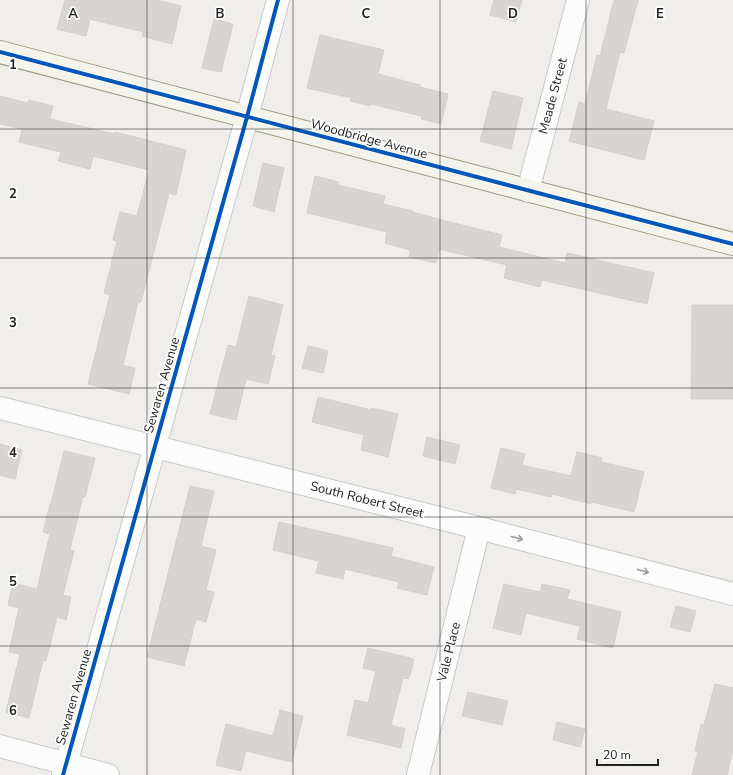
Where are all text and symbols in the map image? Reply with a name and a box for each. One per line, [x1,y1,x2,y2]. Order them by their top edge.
text: A [68,5,78,23]
text: B [216,5,225,23]
text: C [362,5,371,23]
text: D [508,5,518,23]
text: E [656,5,664,23]
street label: Meade Street [534,55,572,136]
text: 1 [9,56,17,74]
street label: Woodbridge Avenue [308,115,430,163]
text: 2 [9,185,17,203]
text: 3 [9,314,17,332]
street label: Sewaren Avenue [140,335,184,435]
text: 4 [9,444,17,462]
street label: South Robert Street [308,477,426,523]
one-way arrow [510,535,523,542]
one-way arrow [636,567,649,575]
text: 5 [9,573,17,591]
street label: Vale Place [433,620,465,685]
street label: Sewaren Avenue [52,647,96,747]
text: 6 [9,702,17,720]
scale bar [597,741,658,767]
text: 20 m [603,747,631,763]

